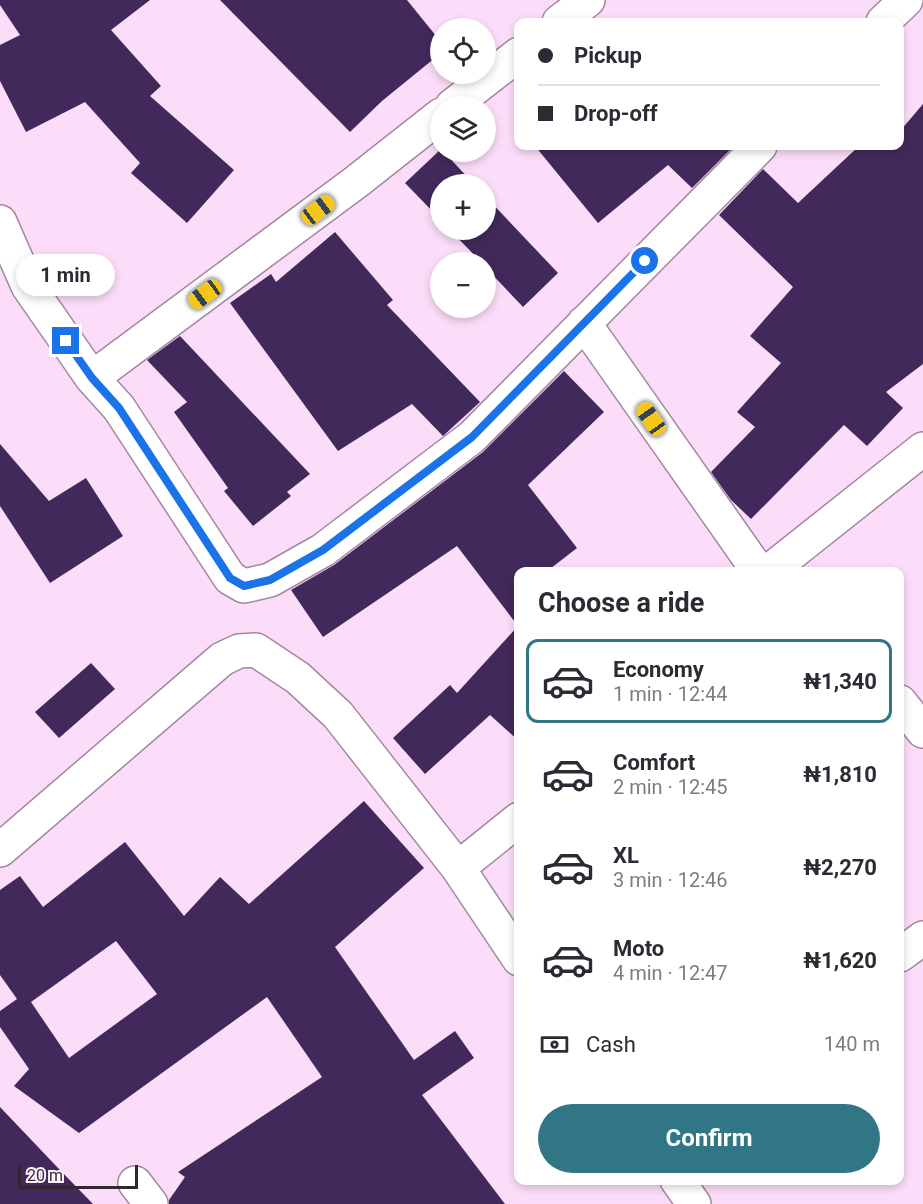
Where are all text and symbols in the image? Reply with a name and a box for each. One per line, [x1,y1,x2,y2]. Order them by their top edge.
map controls [430,18,496,318]
button: locate [430,18,496,84]
text: Pickup [574,43,642,68]
button: layers [430,96,496,162]
text: Drop-off [574,101,658,126]
button: + [430,174,496,240]
car [298,192,338,228]
route start [631,247,658,274]
button: − [430,252,496,318]
callout: 1 min [16,254,116,296]
text: 1 min [40,263,91,287]
car [185,276,225,312]
route end [52,327,79,354]
car [633,399,669,439]
text: Choose a ride [538,587,704,619]
icon: car [541,654,595,708]
text: Economy [613,657,704,682]
text: ₦1,340 [803,669,877,694]
text: 1 min · 12:44 [613,682,728,706]
icon: car [541,747,595,801]
text: Comfort [613,750,695,775]
text: ₦1,810 [803,762,877,787]
text: 2 min · 12:45 [613,775,728,799]
icon: car [541,840,595,894]
text: XL [613,843,639,868]
text: ₦2,270 [803,855,877,880]
text: 3 min · 12:46 [613,868,728,892]
icon: car [541,933,595,987]
text: Moto [613,936,664,961]
text: ₦1,620 [803,948,877,973]
text: 4 min · 12:47 [613,961,728,985]
icon: cash [538,1028,571,1061]
text: Cash [586,1032,636,1057]
text: 140 m [824,1032,880,1056]
button: Confirm [538,1104,880,1173]
scale bar [18,1162,138,1190]
text: 20 m [27,1166,63,1185]

